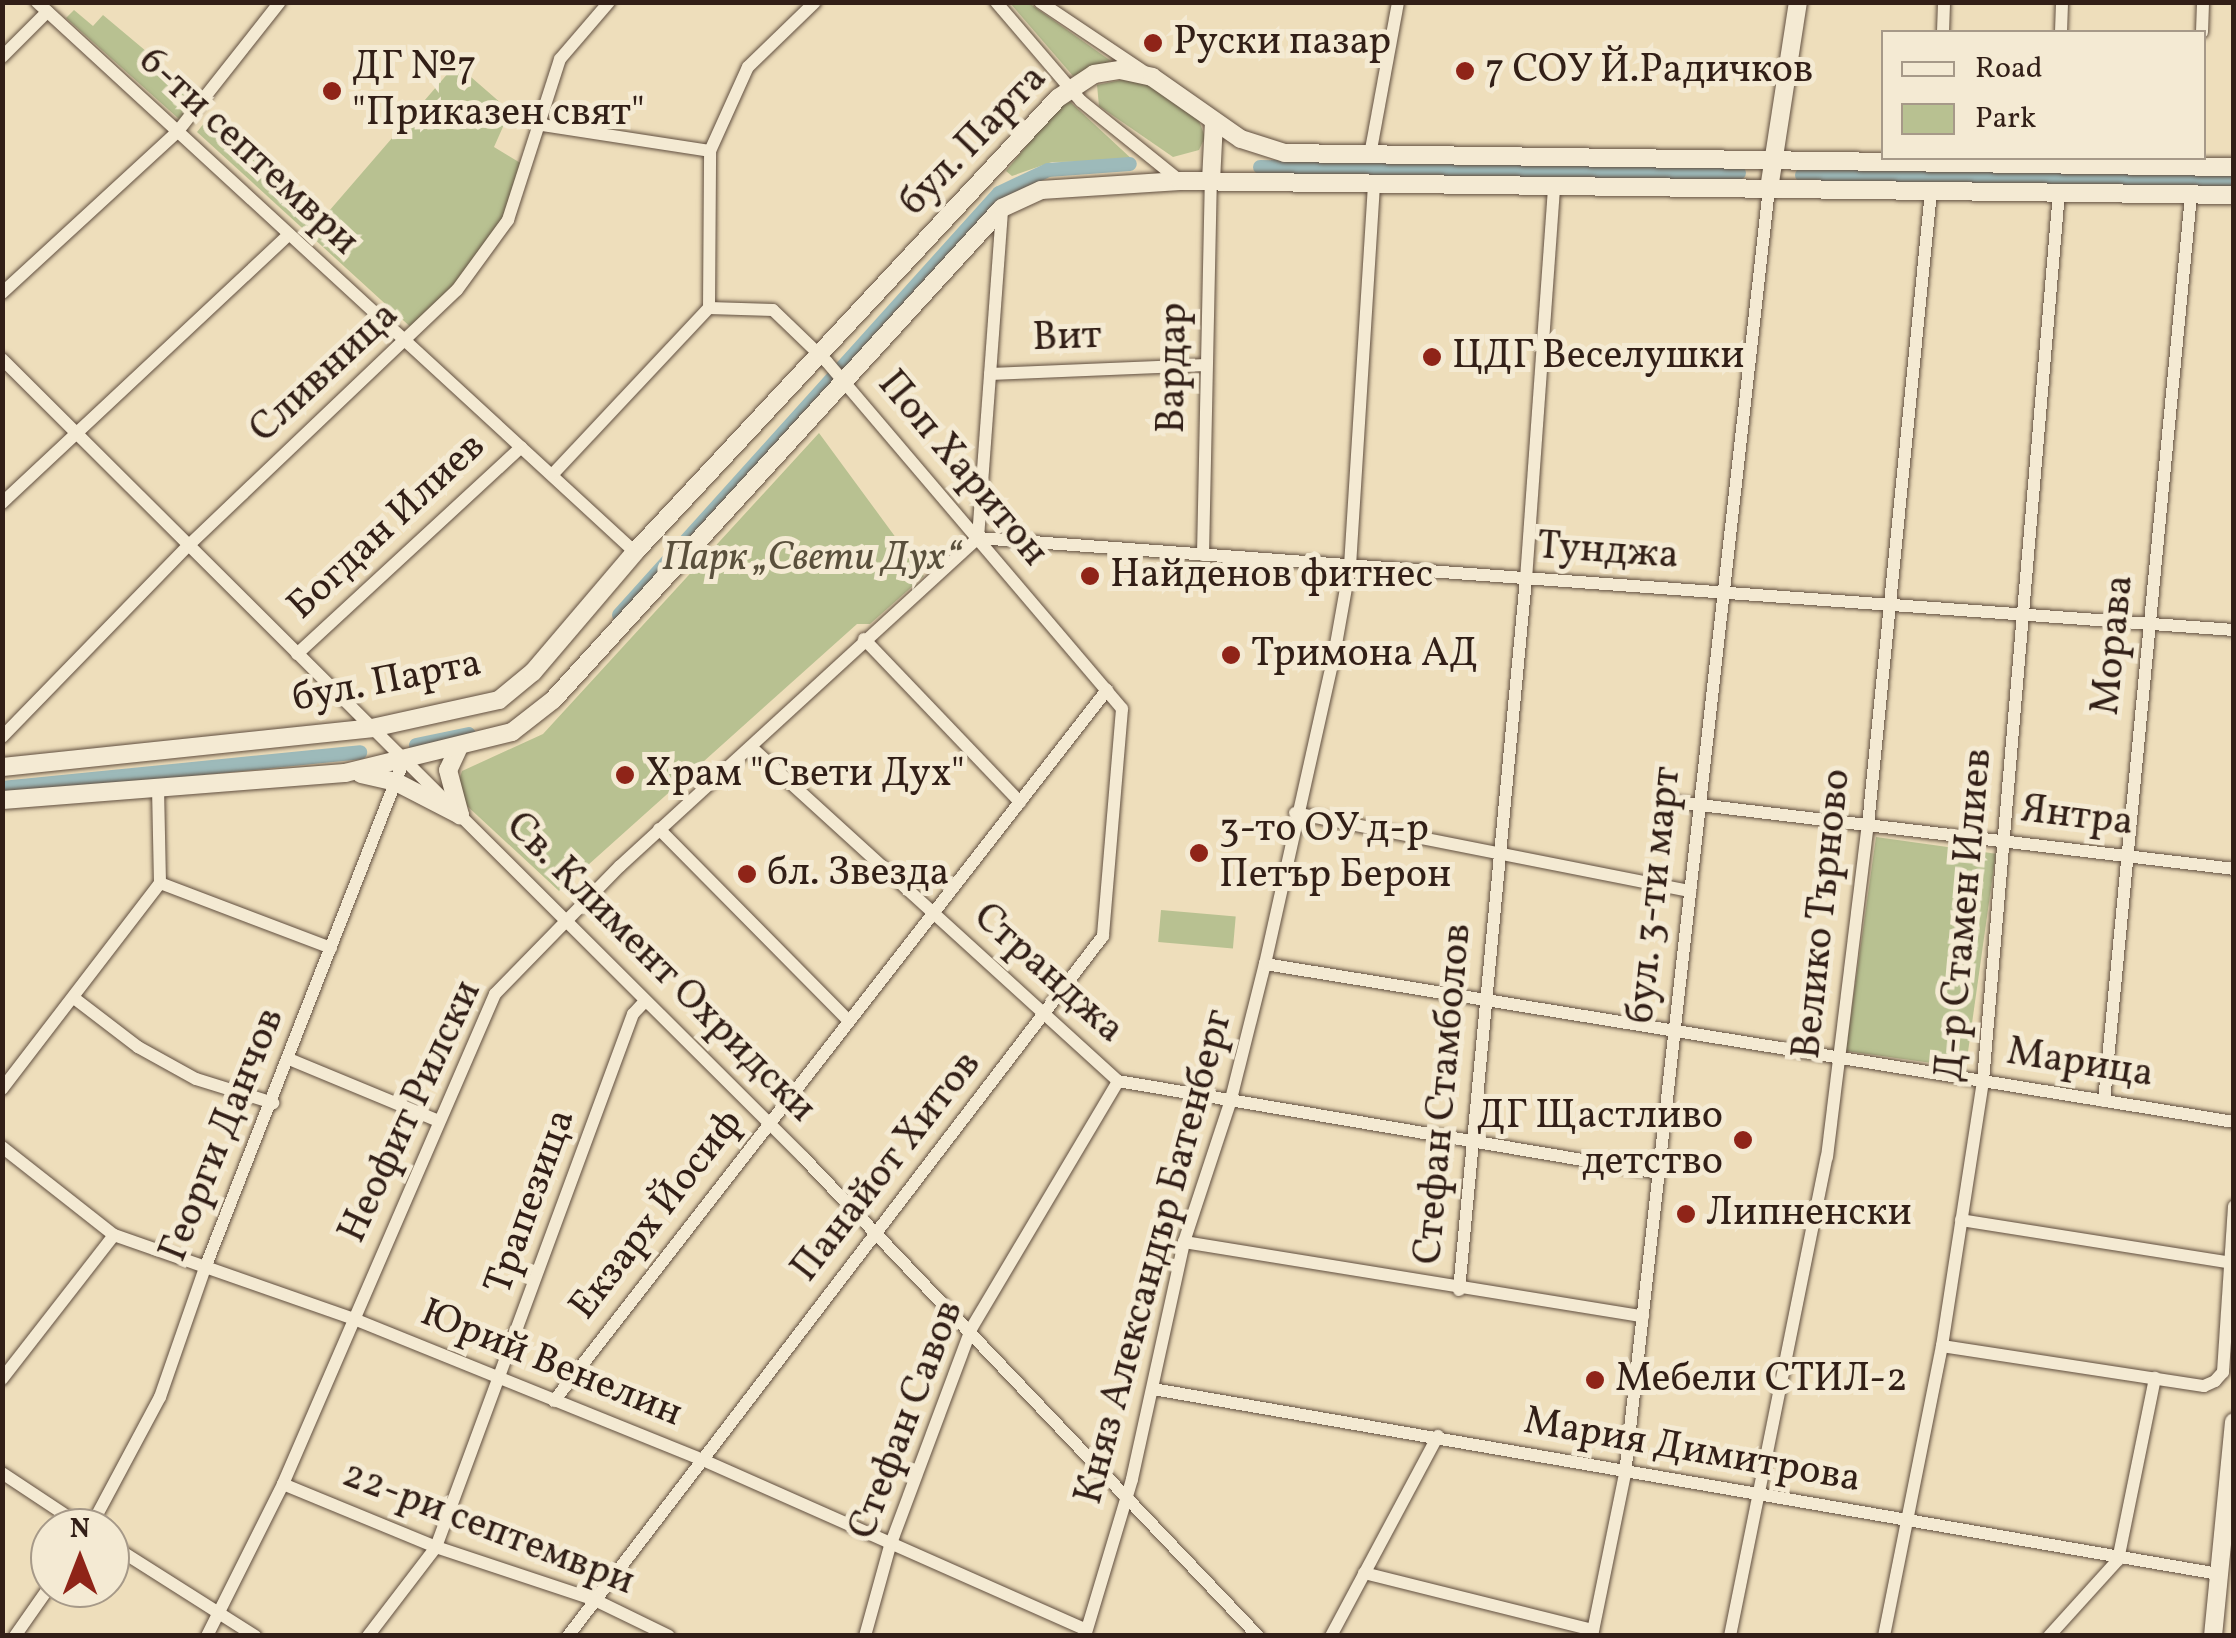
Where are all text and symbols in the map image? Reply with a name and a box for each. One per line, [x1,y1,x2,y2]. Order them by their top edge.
place label: Руски пазар [1173,19,1391,67]
legend [1881,30,2206,160]
marker: Руски пазар [1142,32,1164,54]
street label: 6-ти септември [128,38,368,266]
place label: ДГ №7 "Приказен свят" [352,44,645,138]
place label: 7 СОУ Й.Радичков [1485,47,1814,95]
text: Road [1975,48,2043,90]
street label: бул. Парта [890,55,1058,227]
marker: 7 СОУ Й.Радичков [1454,60,1476,82]
marker: ДГ №7 "Приказен свят" [321,80,343,102]
text: Park [1975,98,2036,140]
street label: Сливница [241,292,409,454]
street label: Вардар [1149,302,1199,434]
street label: Вит [1032,313,1102,363]
place label: ЦДГ Веселушки [1452,333,1746,381]
marker: ЦДГ Веселушки [1421,346,1443,368]
street label: Поп Харитон [866,361,1058,577]
street label: Богдан Илиев [278,423,496,631]
street label: Тунджа [1536,523,1680,581]
park label: Парк „Свети Дух“ [662,535,962,583]
place label: Найденов фитнес [1110,552,1433,600]
marker: Найденов фитнес [1079,565,1101,587]
street label: Морава [2083,572,2145,718]
place label: Тримона АД [1251,631,1478,679]
street label: бул. Парта [288,640,486,724]
marker: Тримона АД [1220,644,1242,666]
street label: Д-р Стамен Илиев [1927,746,2003,1084]
place label: Храм "Свети Дух" [645,751,965,799]
marker: Храм "Свети Дух" [614,764,636,786]
street label: бул. 3-ти март [1618,764,1692,1026]
street label: Велико Търново [1784,766,1862,1062]
street label: Янтра [2018,786,2136,848]
street label: Св. Климент Охридски [495,803,825,1133]
place label: 3-то ОУ д-р Петър Берон [1219,806,1451,900]
marker: 3-то ОУ д-р Петър Берон [1188,842,1210,864]
place label: бл. Звезда [767,850,949,898]
marker: бл. Звезда [736,863,758,885]
street label: Странджа [963,894,1133,1054]
street label: Стефан Стамболов [1405,922,1483,1266]
street label: Неофит Рилски [329,973,493,1251]
street label: Георги Данчов [150,1001,296,1269]
street label: Княз Александър Батенберг [1066,1004,1244,1510]
street label: Марица [2003,1029,2157,1099]
street label: Панайот Хитов [782,1042,992,1292]
place label: ДГ Щастливо детство [1475,1093,1723,1187]
street label: Екзарх Йосиф [560,1100,754,1330]
street label: Трапезица [475,1103,587,1301]
marker: ДГ Щастливо детство [1732,1129,1754,1151]
place label: Липненски [1706,1190,1912,1238]
marker: Липненски [1675,1203,1697,1225]
street label: Юрий Венелин [413,1290,689,1438]
street label: Стефан Савов [839,1294,975,1546]
place label: Мебели СТИЛ-2 [1615,1356,1907,1404]
marker: Мебели СТИЛ-2 [1584,1369,1606,1391]
street label: Мария Димитрова [1520,1398,1864,1504]
street label: 22-ри септември [335,1451,641,1607]
north arrow [30,1508,130,1608]
text: N [70,1510,90,1549]

